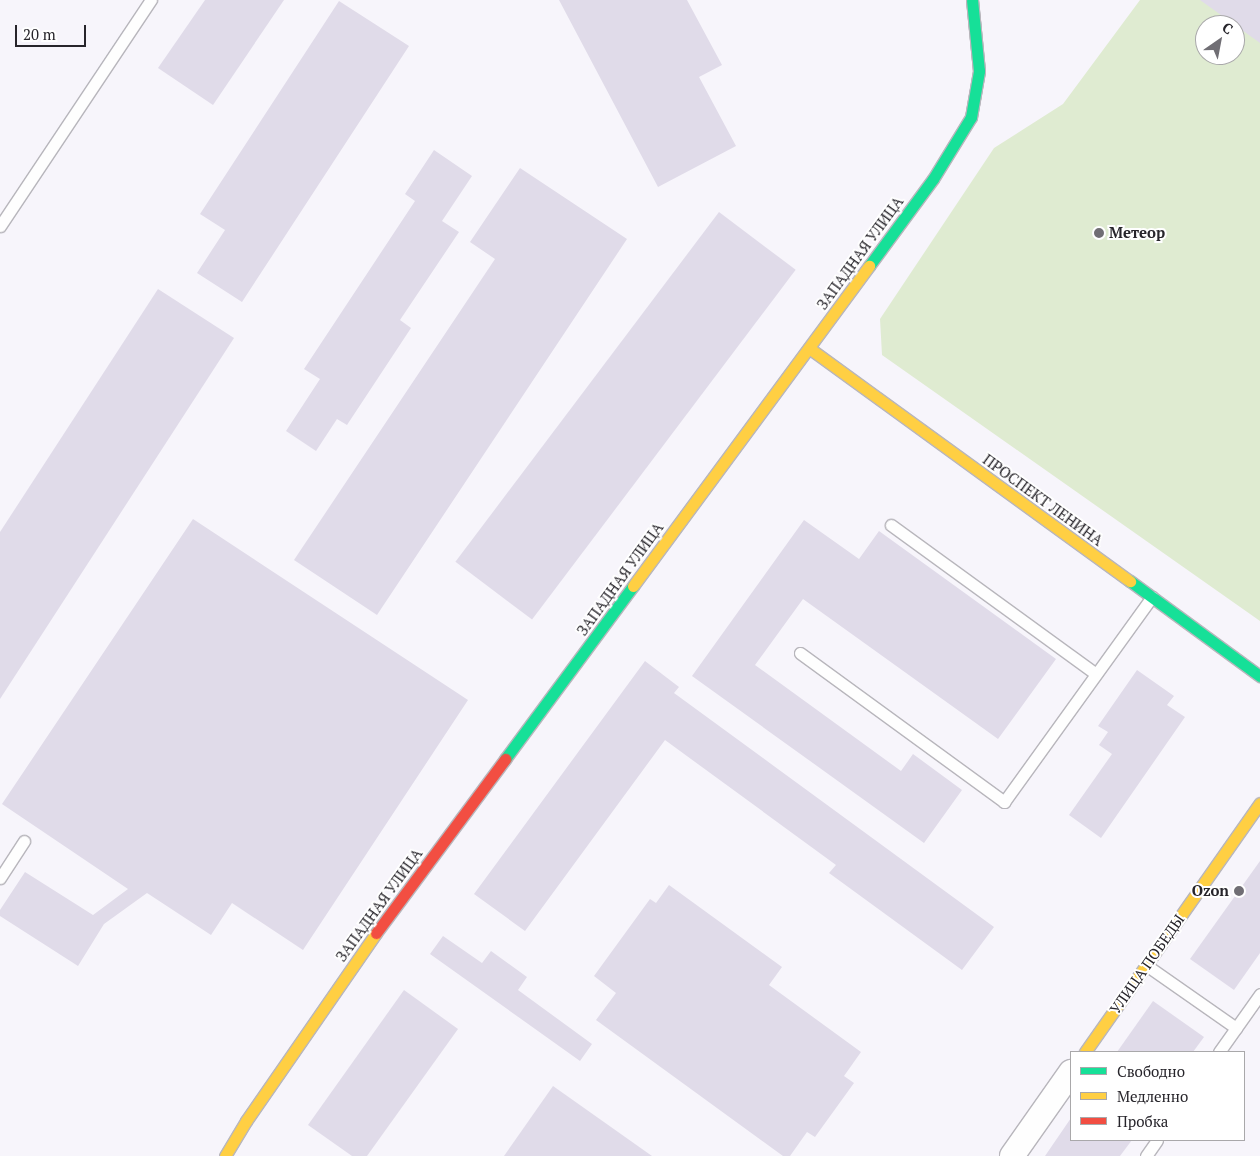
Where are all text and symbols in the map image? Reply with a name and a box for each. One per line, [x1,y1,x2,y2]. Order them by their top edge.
scale bar [18,15,89,47]
north arrow [1195,15,1245,65]
text: С [1219,17,1237,38]
text: 20 m [23,24,56,44]
street label: ЗАПАДНАЯ УЛИЦА [813,193,907,313]
place label: Метеор [1109,224,1165,242]
marker: Метеор [1093,227,1105,239]
street label: ПРОСПЕКТ ЛЕНИНА [979,450,1107,550]
street label: ЗАПАДНАЯ УЛИЦА [573,519,667,639]
street label: ЗАПАДНАЯ УЛИЦА [332,845,426,965]
place label: Ozon [1192,882,1229,900]
marker: Ozon [1233,885,1245,897]
street label: УЛИЦА ПОБЕДЫ [1106,911,1188,1017]
legend [1070,1051,1245,1141]
text: Свободно [1117,1061,1185,1081]
text: Медленно [1117,1086,1188,1106]
text: Пробка [1117,1111,1168,1131]

